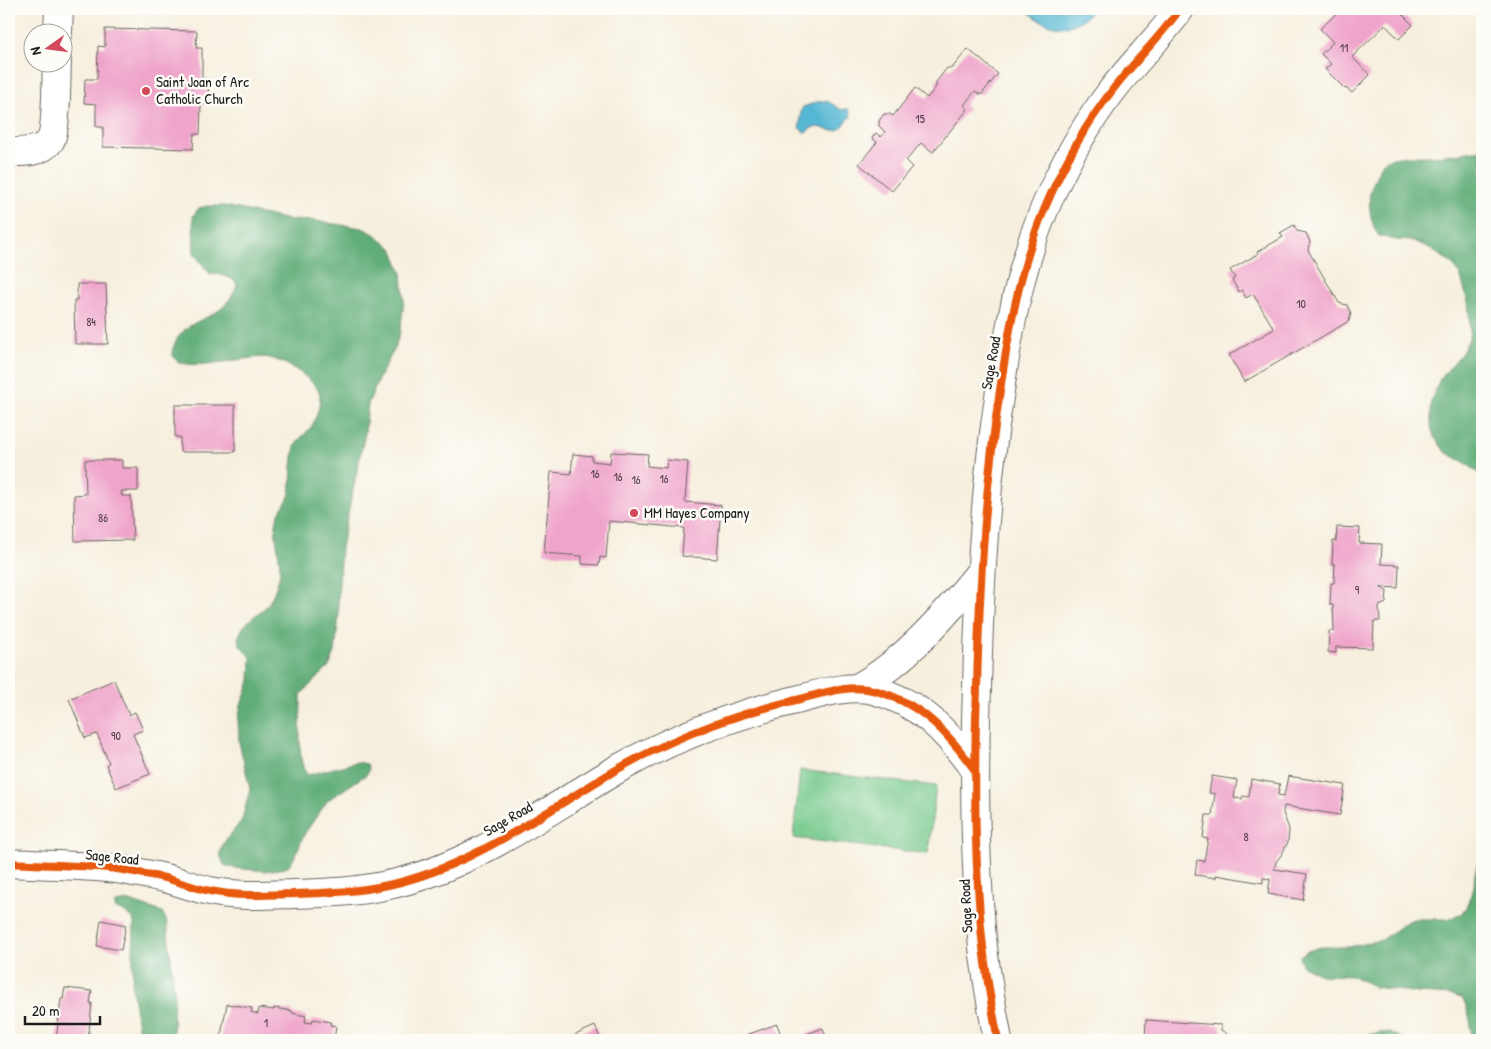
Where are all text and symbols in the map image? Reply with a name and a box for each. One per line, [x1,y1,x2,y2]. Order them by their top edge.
north arrow [22,22,72,72]
house number: 11 [1340,39,1348,56]
text: N [25,45,45,57]
place label: Saint Joan of Arc Catholic Church [156,71,249,109]
marker: Saint Joan of Arc Catholic Church [140,85,152,97]
house number: 15 [915,110,925,127]
house number: 10 [1296,295,1306,312]
house number: 84 [86,313,96,330]
street label: Sage Road [976,335,1006,391]
house number: 16 [590,465,600,482]
house number: 16 [613,468,623,485]
house number: 16 [659,470,669,487]
house number: 16 [631,471,641,488]
place label: MM Hayes Company [644,502,750,523]
marker: MM Hayes Company [628,507,640,519]
house number: 86 [98,509,108,526]
house number: 9 [1355,581,1360,598]
house number: 90 [111,727,121,744]
street label: Sage Road [479,796,536,841]
house number: 8 [1243,828,1249,845]
street label: Sage Road [84,843,140,870]
street label: Sage Road [954,879,977,933]
scale bar [25,994,100,1026]
text: 20 m [32,1000,59,1021]
house number: 1 [264,1014,268,1031]

